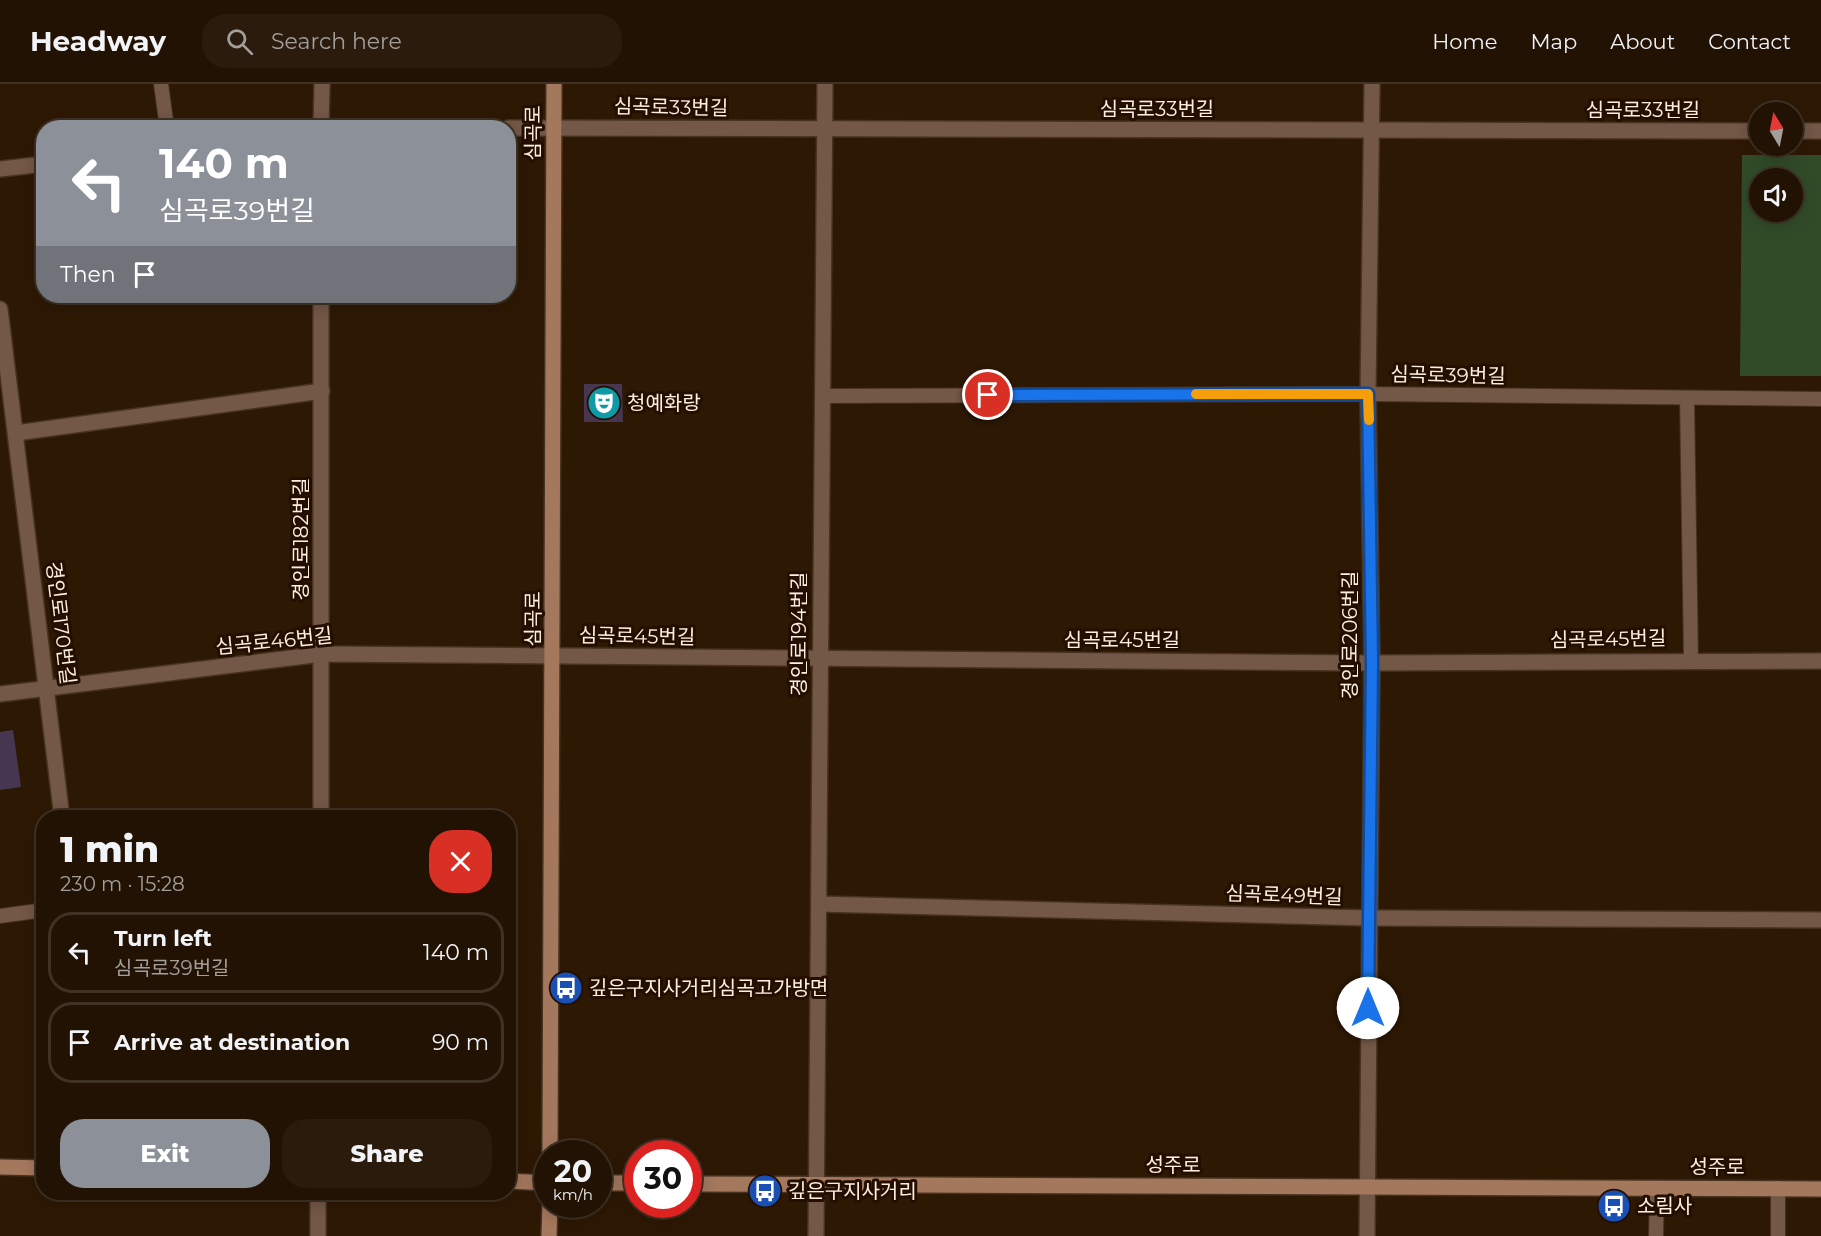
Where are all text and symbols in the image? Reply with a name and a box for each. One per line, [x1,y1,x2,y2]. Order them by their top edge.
search box [202,14,622,68]
text: Headway [30,24,166,58]
icon: search [223,25,256,58]
text: Search here [271,28,402,55]
text: Home [1432,29,1497,54]
text: Map [1530,29,1577,54]
text: About [1610,29,1675,54]
text: Contact [1708,29,1791,54]
street label: 심곡로33번길 [614,94,728,120]
street label: 심곡로33번길 [1100,97,1214,121]
street label: 심곡로33번길 [1586,98,1700,122]
north arrow [1749,102,1803,156]
map controls [1749,102,1803,222]
street label: 심곡로 [521,105,545,161]
text: 140 m [159,137,289,189]
icon: left [60,144,138,222]
button: sound [1749,168,1803,222]
text: 심곡로39번길 [159,194,315,227]
icon: arrive [128,258,161,291]
text: Then [60,261,116,288]
street label: 심곡로39번길 [1390,362,1506,388]
pin [962,369,1013,420]
icon: arrive [971,378,1004,411]
theatre icon: 청예화랑 [586,385,622,421]
place label: 청예화랑 [627,391,701,415]
street label: 경인로182번길 [289,477,313,601]
street label: 경인로170번길 [42,560,80,686]
street label: 경인로206번길 [1338,571,1362,699]
street label: 경인로194번길 [787,572,811,696]
street label: 심곡로 [521,591,545,647]
street label: 심곡로46번길 [214,623,334,659]
street label: 심곡로45번길 [579,623,695,649]
street label: 심곡로45번길 [1550,626,1666,652]
street label: 심곡로45번길 [1064,628,1180,652]
text: 1 min [60,827,159,871]
button: close [429,830,492,893]
text: 230 m · 15:28 [60,872,185,896]
street label: 심곡로49번길 [1225,881,1343,909]
text: Turn left [114,925,212,952]
icon: left [63,936,96,969]
text: 140 m [423,939,489,966]
text: 심곡로39번길 [114,956,229,980]
bus stop icon: 깊은구지사거리심곡고가방면 [548,970,584,1006]
place label: 깊은구지사거리심곡고가방면 [589,976,828,1000]
position arrow [1336,976,1400,1040]
icon: arrive [63,1026,96,1059]
text: Arrive at destination [114,1029,350,1056]
text: 90 m [432,1029,489,1056]
button: Exit [60,1119,270,1188]
button: Share [282,1119,492,1188]
speed limit sign: 30 [624,1140,702,1218]
text: 20 [554,1153,592,1190]
street label: 성주로 [1145,1153,1201,1177]
street label: 성주로 [1689,1155,1745,1179]
bus stop icon: 깊은구지사거리 [747,1173,783,1209]
place label: 깊은구지사거리 [788,1179,917,1203]
text: km/h [553,1185,593,1204]
bus stop icon: 소림사 [1596,1188,1632,1224]
place label: 소림사 [1637,1194,1692,1218]

